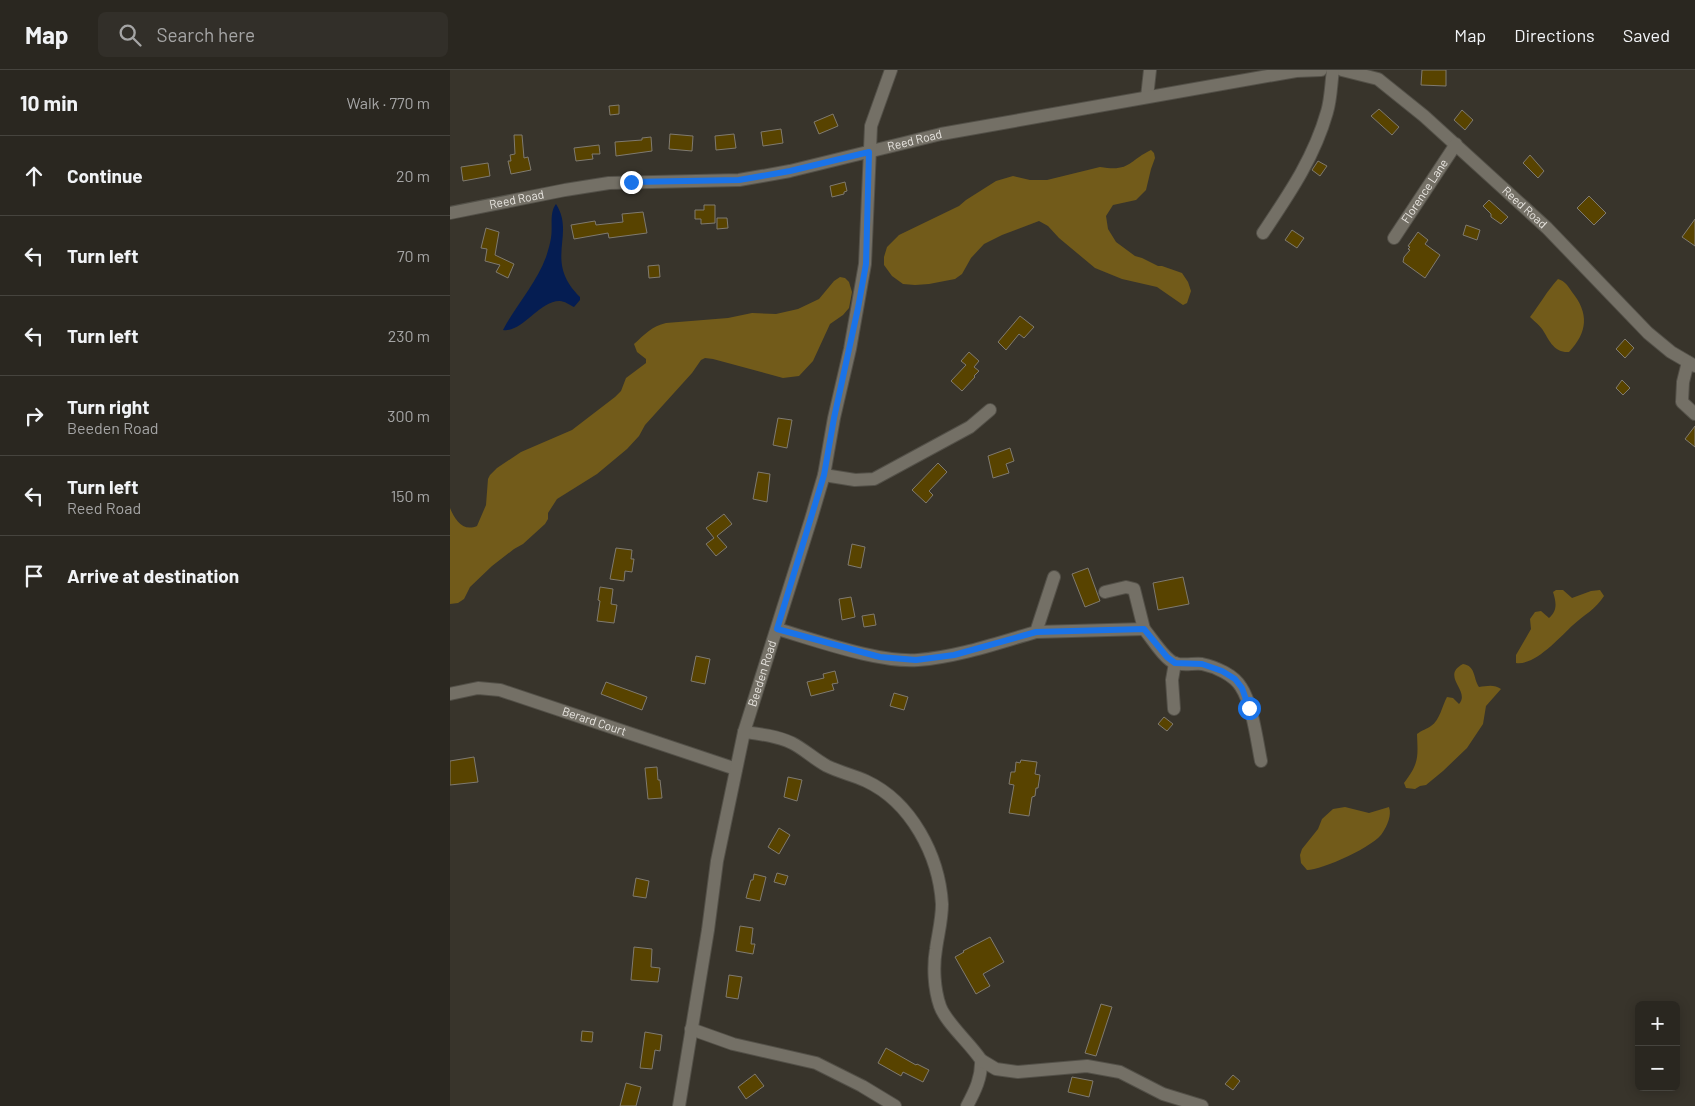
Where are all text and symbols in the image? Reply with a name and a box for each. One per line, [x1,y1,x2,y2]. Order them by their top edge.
search box [98,12,448,57]
text: Map [25,20,68,49]
icon: search [116,21,144,49]
text: Search here [156,23,255,46]
text: Map [1454,24,1486,46]
text: Directions [1514,24,1595,46]
text: Saved [1623,24,1670,46]
text: 10 min [20,90,78,115]
text: Walk · 770 m [346,93,430,112]
street label: Reed Road [886,126,943,153]
street label: Florence Lane [1398,156,1450,225]
icon: ahead [20,162,48,190]
text: Continue [67,164,143,187]
text: 20 m [396,166,430,185]
route end [620,171,643,194]
street label: Reed Road [1500,183,1550,231]
street label: Reed Road [488,186,545,211]
icon: left [20,242,48,270]
text: Turn left [67,244,138,267]
text: 70 m [397,246,430,265]
icon: left [20,322,48,350]
text: Turn left [67,324,138,347]
text: 230 m [388,326,430,345]
text: Turn right [67,395,149,418]
icon: right [20,402,48,430]
text: 300 m [387,406,430,425]
text: Beeden Road [67,418,159,437]
text: Turn left [67,475,138,498]
icon: left [20,482,48,510]
text: 150 m [391,486,430,505]
text: Reed Road [67,498,141,517]
icon: arrive [20,562,48,590]
text: Arrive at destination [67,564,239,587]
street label: Beeden Road [744,638,778,708]
route start [1238,697,1261,720]
street label: Berard Court [561,703,628,738]
map controls [1635,1001,1680,1091]
button: + [1635,1001,1680,1046]
button: − [1635,1046,1680,1091]

